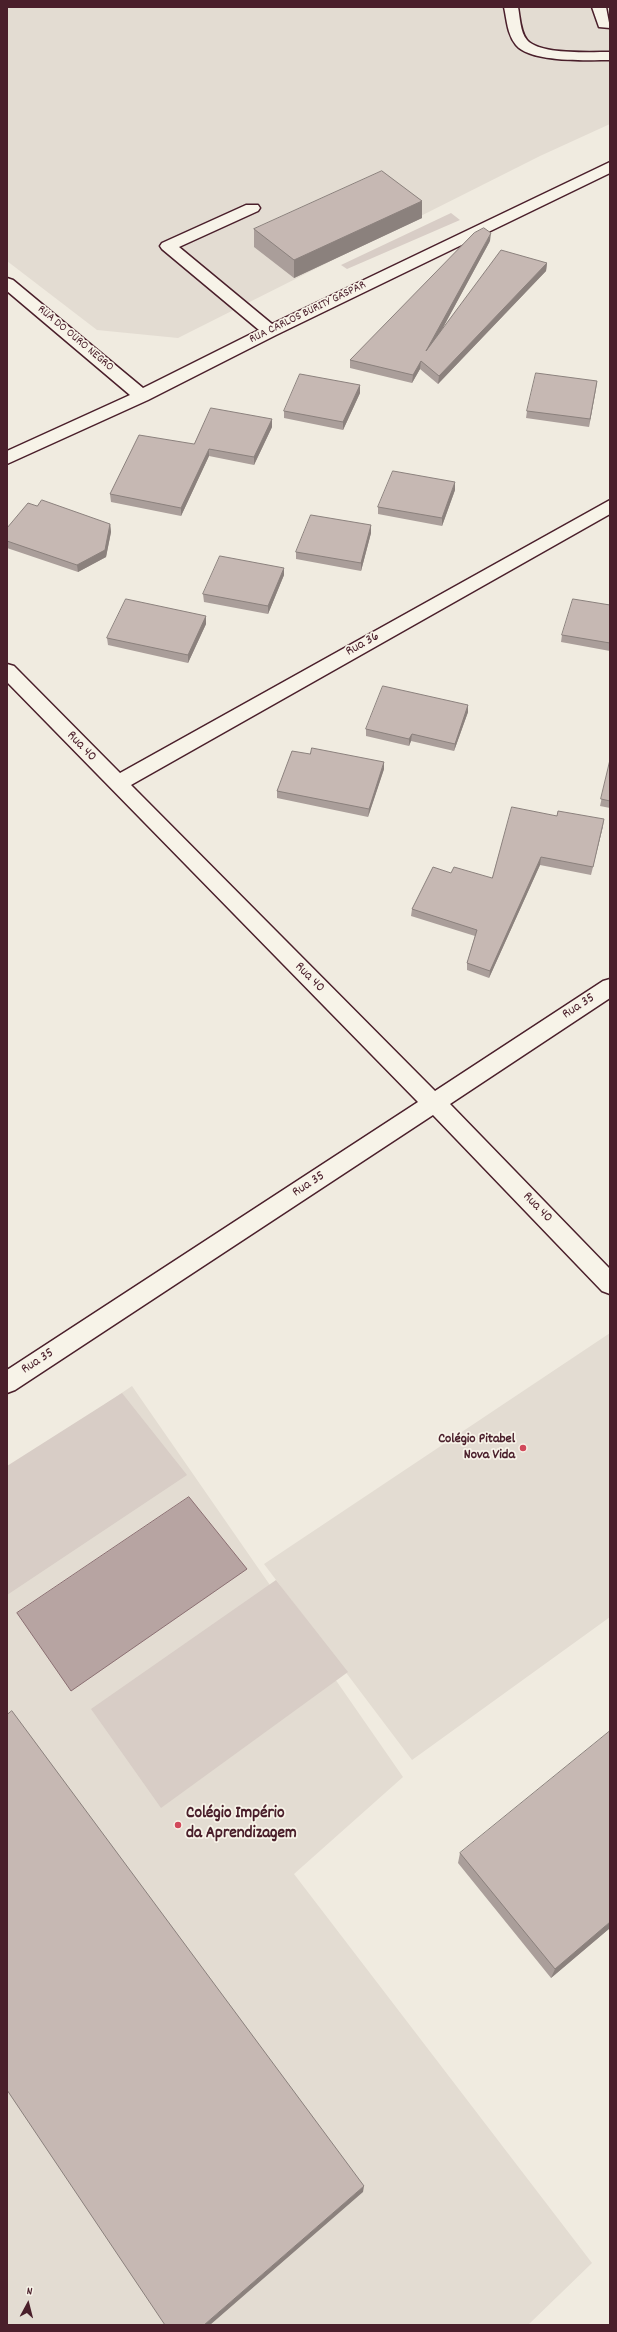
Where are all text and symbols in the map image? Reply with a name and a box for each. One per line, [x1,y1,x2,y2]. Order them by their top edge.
street label: RUA CARLOS BURITY GASPAR [247,279,369,347]
street label: RUA DO OURO NEGRO [34,303,116,375]
street label: Rua 36 [343,629,383,661]
street label: Rua 40 [62,728,100,766]
street label: Rua 40 [290,959,328,997]
street label: Rua 35 [560,990,598,1024]
street label: Rua 35 [290,1168,328,1202]
street label: Rua 40 [518,1189,556,1227]
street label: Rua 35 [19,1345,57,1379]
place label: Colégio Pitabel Nova Vida [438,1432,515,1464]
marker: Colégio Pitabel Nova Vida [518,1443,528,1453]
place label: Colégio Império da Aprendizagem [186,1805,297,1845]
marker: Colégio Império da Aprendizagem [173,1820,183,1830]
north arrow [8,2284,48,2324]
text: N [26,2284,33,2300]

